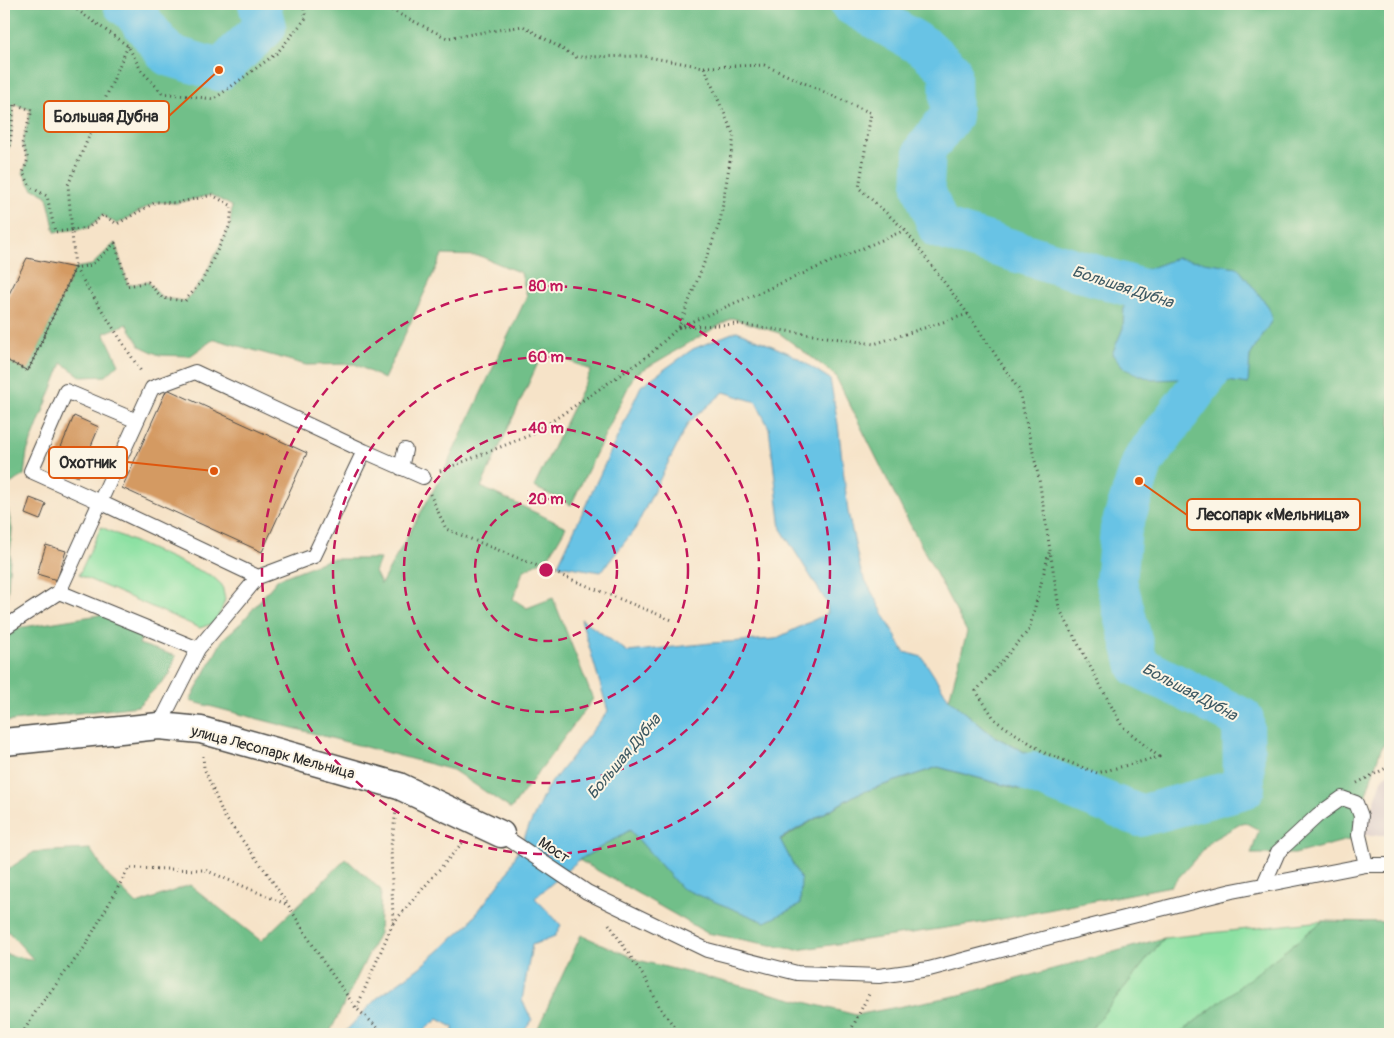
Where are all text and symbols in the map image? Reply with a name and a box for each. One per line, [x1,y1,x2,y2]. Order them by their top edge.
callout: Большая Дубна [44,101,169,132]
text: Большая Дубна [54,107,159,127]
water label: Большая Дубна [1070,261,1177,313]
text: 80 m [529,277,563,296]
text: 60 m [528,348,564,367]
text: 40 m [528,419,564,438]
callout: Охотник [49,447,127,478]
text: Охотник [59,453,117,473]
text: 20 m [528,490,564,509]
callout: Лесопарк «Мельница» [1187,499,1360,530]
text: Лесопарк «Мельница» [1196,505,1350,525]
centre of rings [537,561,555,579]
water label: Большая Дубна [1139,658,1242,726]
water label: Большая Дубна [582,709,666,803]
street label: улица Лесопарк Мельница [188,721,357,784]
street label: Мост [534,833,573,868]

